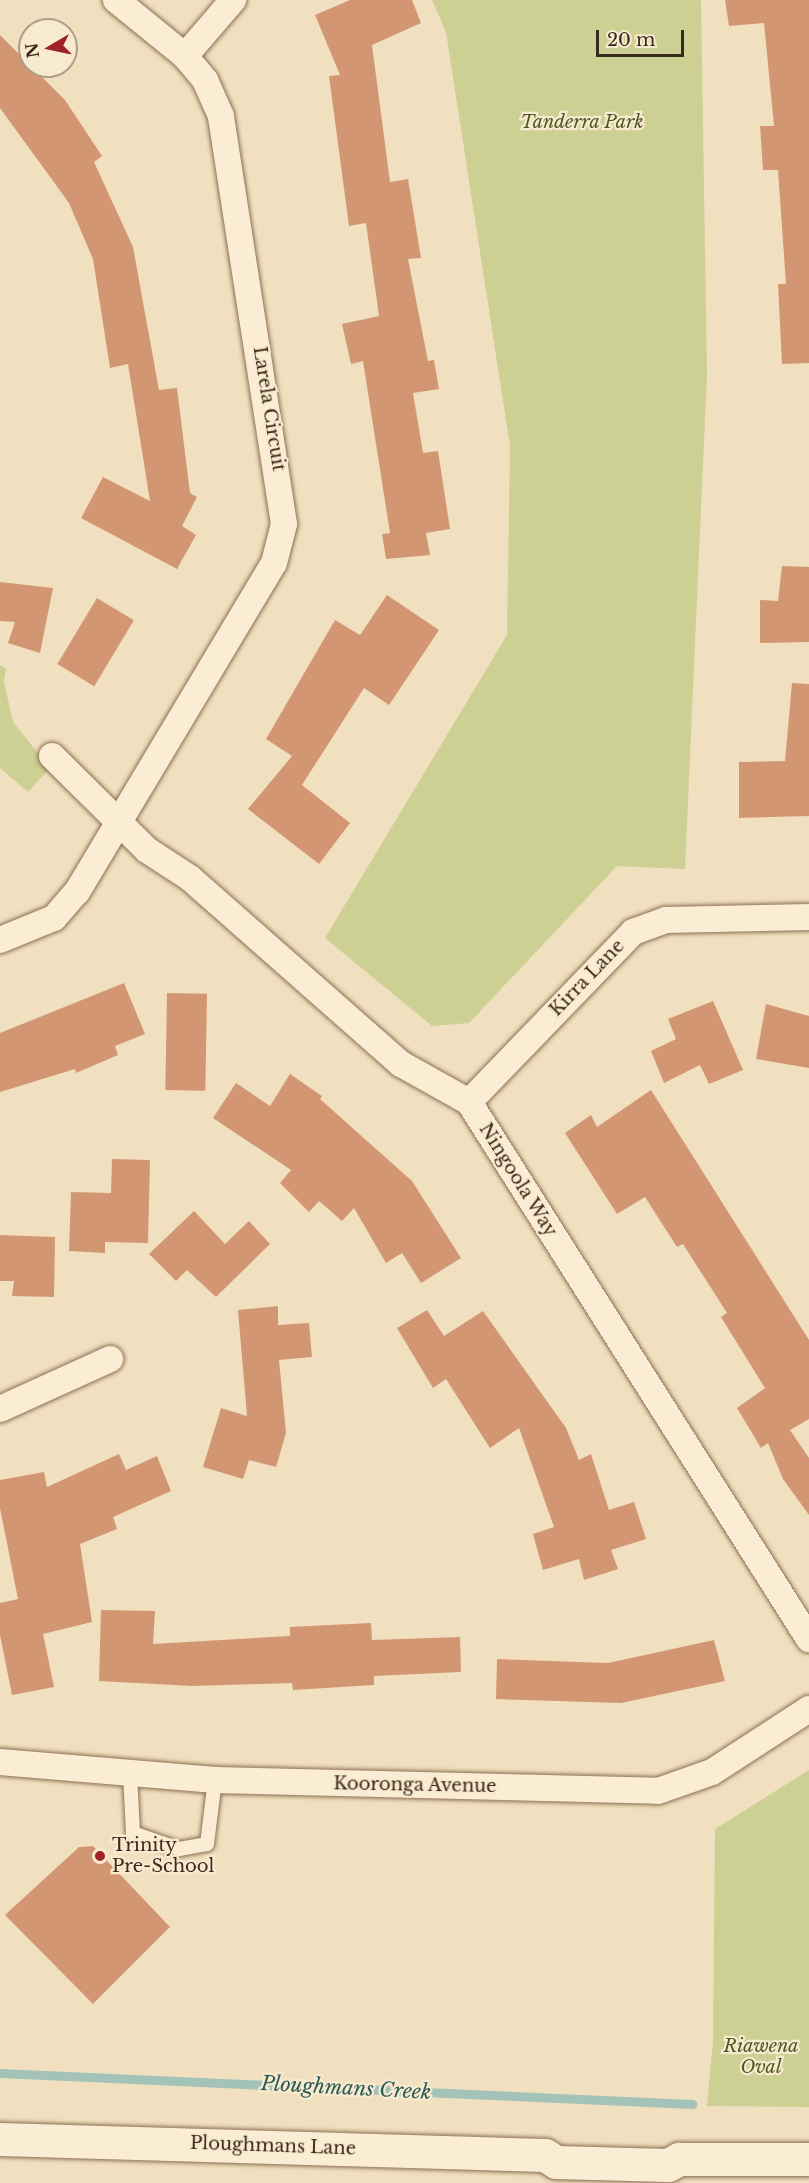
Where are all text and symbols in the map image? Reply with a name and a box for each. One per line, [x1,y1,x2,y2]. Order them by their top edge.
north arrow [18,18,78,78]
scale bar [599,18,688,56]
text: 20 m [607,29,655,51]
text: N [21,42,43,60]
park label: Tanderra Park [520,111,644,133]
street label: Larela Circuit [248,345,290,473]
street label: Kirra Lane [545,935,629,1021]
street label: Ningoola Way [474,1119,562,1241]
street label: Kooronga Avenue [333,1773,497,1797]
place label: Trinity Pre-School [112,1835,214,1878]
marker: Trinity Pre-School [93,1849,107,1863]
park label: Riawena Oval [724,2036,798,2078]
water label: Ploughmans Creek [260,2072,432,2104]
street label: Ploughmans Lane [190,2132,356,2160]

